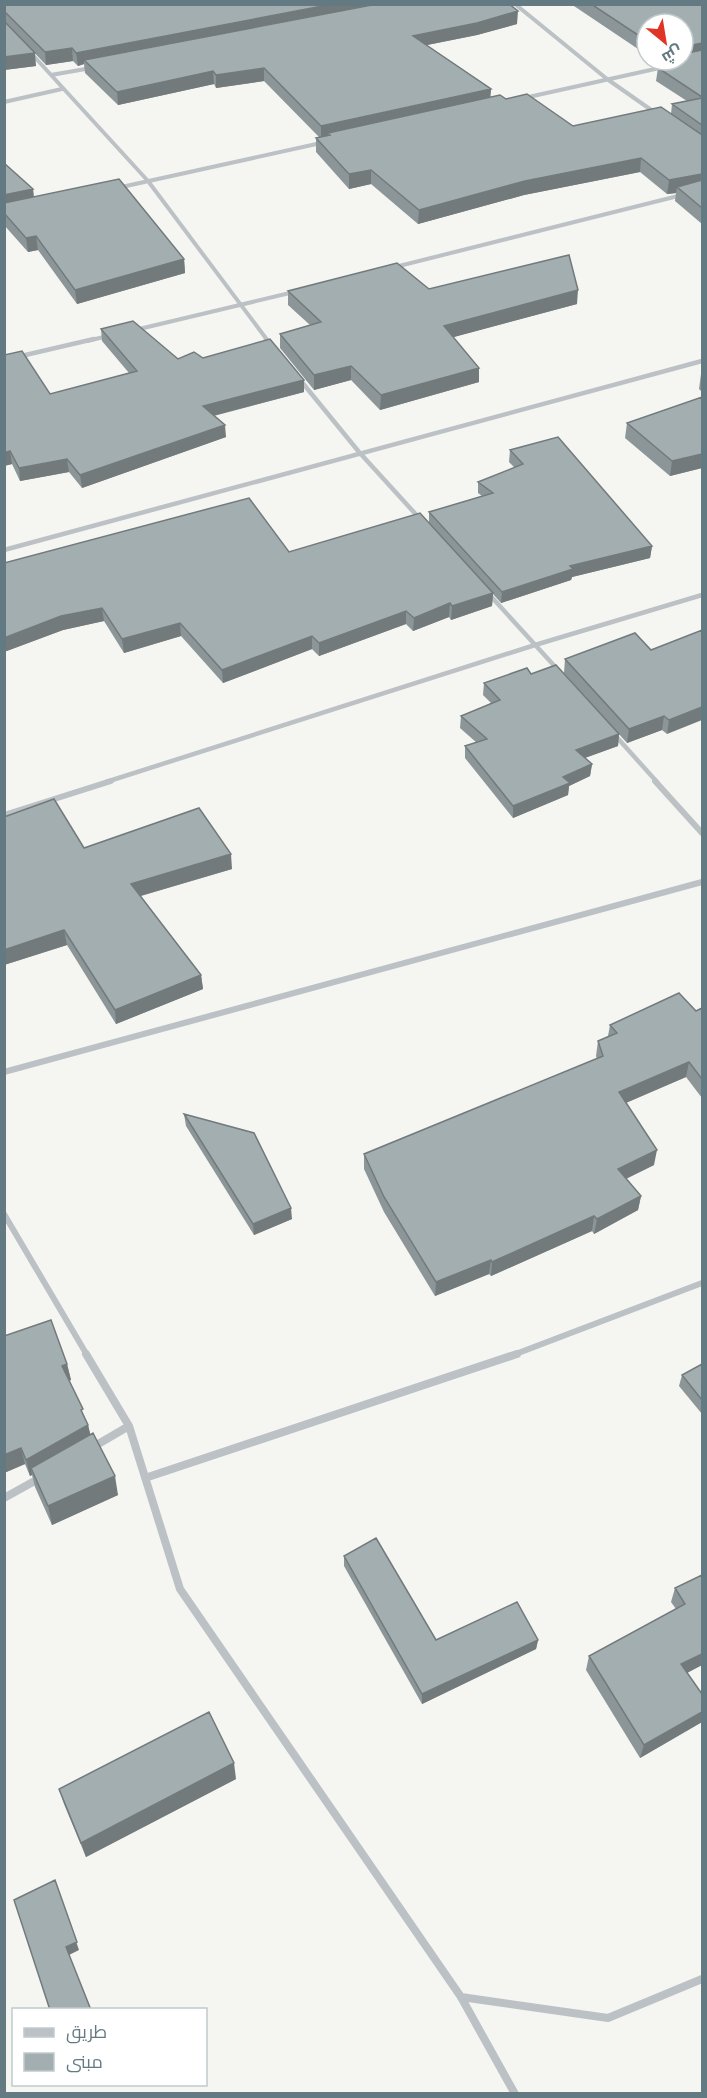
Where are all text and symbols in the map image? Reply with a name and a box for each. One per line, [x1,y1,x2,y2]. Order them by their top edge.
north arrow [635,12,695,72]
text: ش [658,40,687,70]
legend [12,2008,207,2086]
text: طريق [66,2019,107,2044]
text: مبنى [66,2049,103,2073]

